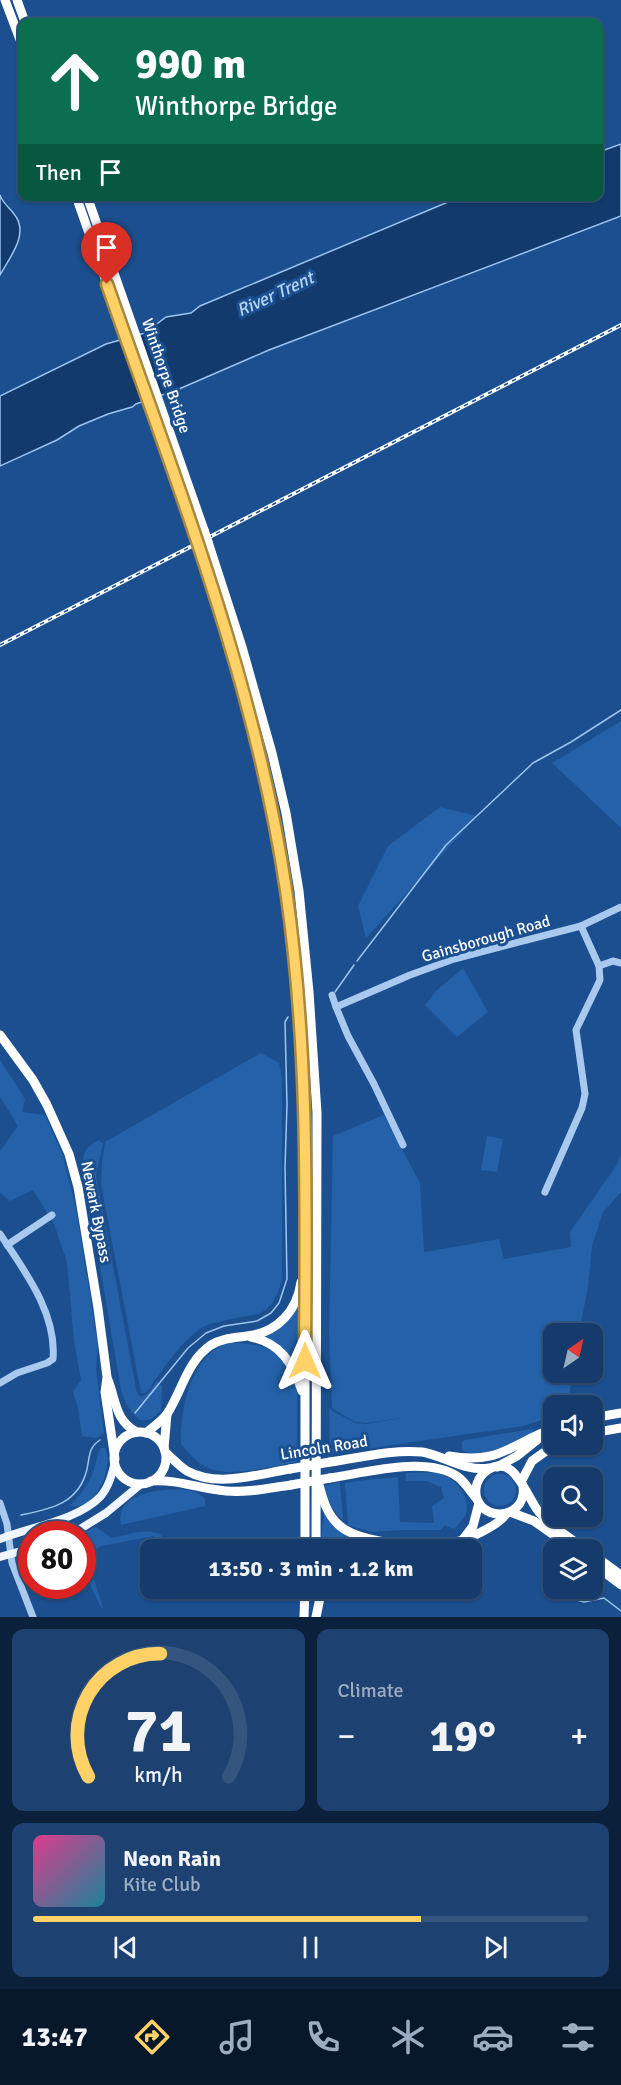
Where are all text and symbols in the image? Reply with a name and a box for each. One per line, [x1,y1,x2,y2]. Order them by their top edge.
text: 990 m [135,39,246,90]
icon: ahead [36,42,114,120]
text: Winthorpe Bridge [135,90,338,123]
icon: arrive [94,156,127,189]
text: Then [36,159,82,186]
pin [81,222,132,284]
icon: arrive [90,231,123,264]
water label: River Trent [233,265,319,321]
street label: Winthorpe Bridge [137,316,195,436]
street label: Gainsborough Road [419,911,553,967]
street label: Newark Bypass [76,1159,116,1265]
north arrow [543,1323,603,1383]
map controls [543,1323,603,1599]
position arrow [273,1329,337,1393]
button: sound [543,1395,603,1455]
street label: Lincoln Road [279,1431,369,1465]
button: search [543,1467,603,1527]
speed limit sign: 80 [18,1521,96,1599]
button: layers [543,1539,603,1599]
text: 13:50 · 3 min · 1.2 km [208,1555,414,1582]
text: Climate [338,1678,403,1703]
text: 71 [125,1692,192,1769]
text: 19° [429,1709,496,1764]
text: − [338,1716,355,1757]
text: + [570,1716,588,1757]
text: km/h [134,1762,183,1788]
text: Neon Rain [123,1845,221,1872]
text: Kite Club [123,1872,201,1897]
icon: previous [109,1931,142,1964]
icon: pause [294,1931,327,1964]
icon: next [479,1931,512,1964]
icon: directions [131,2016,173,2058]
icon: music [216,2016,258,2058]
icon: phone [302,2016,344,2058]
icon: climate [387,2016,429,2058]
icon: car [472,2016,514,2058]
icon: filters [557,2016,599,2058]
text: 13:47 [22,2021,88,2054]

